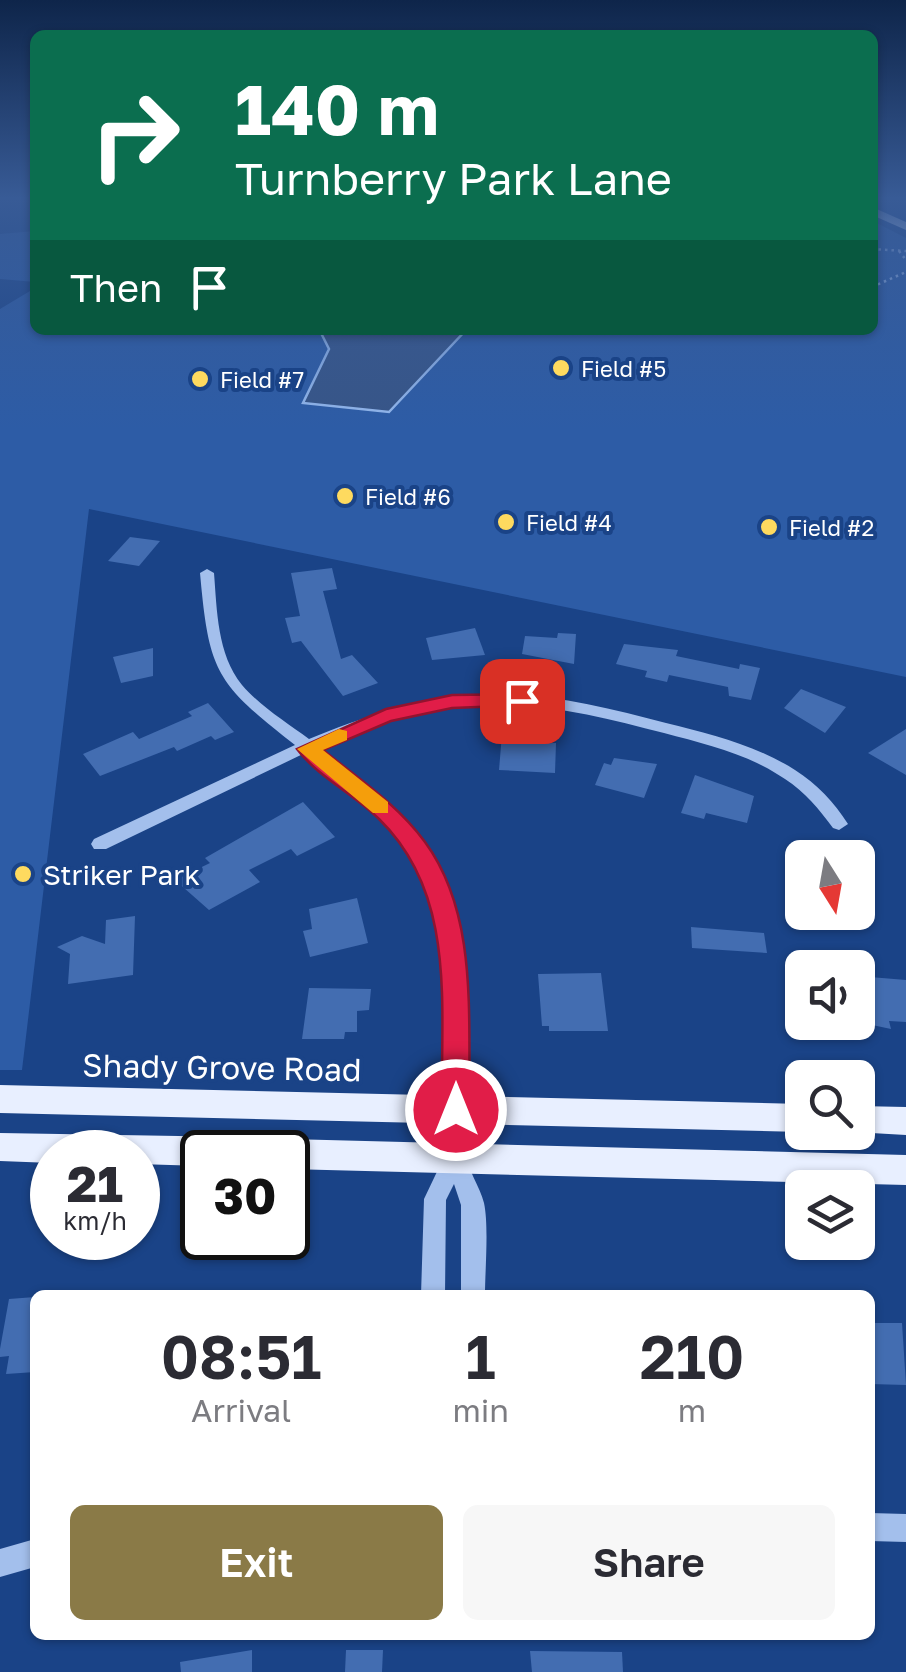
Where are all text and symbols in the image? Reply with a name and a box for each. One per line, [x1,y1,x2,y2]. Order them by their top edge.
text: 140 m [235,66,439,150]
icon: right [70,70,200,200]
text: Turnberry Park Lane [235,151,672,205]
icon: arrive [182,260,237,315]
text: Then [70,265,162,310]
place label: Field #5 [581,355,666,382]
marker: Field #5 [550,357,572,379]
place label: Field #7 [220,366,304,393]
marker: Field #7 [189,368,211,390]
place label: Field #6 [365,483,451,510]
marker: Field #6 [334,485,356,507]
place label: Field #4 [526,509,612,536]
marker: Field #4 [495,511,517,533]
place label: Field #2 [789,514,874,541]
marker: Field #2 [758,516,780,538]
pin [480,659,565,744]
icon: arrive [495,674,550,729]
north arrow [785,840,875,930]
map controls [785,840,875,1260]
place label: Striker Park [43,858,200,891]
marker: Striker Park [12,863,34,885]
button: sound [785,950,875,1040]
street label: Shady Grove Road [82,1046,362,1088]
position arrow [404,1058,508,1162]
button: search [785,1060,875,1150]
speed limit sign: 30 [180,1130,310,1260]
text: 21 [67,1153,123,1213]
button: layers [785,1170,875,1260]
text: km/h [63,1205,127,1236]
text: 08:51 [161,1320,322,1392]
text: 1 [466,1320,496,1392]
text: 210 [640,1320,744,1392]
text: Arrival [191,1391,291,1429]
text: min [452,1391,509,1429]
text: m [678,1391,706,1429]
button: Exit [70,1505,443,1620]
button: Share [463,1505,835,1620]

